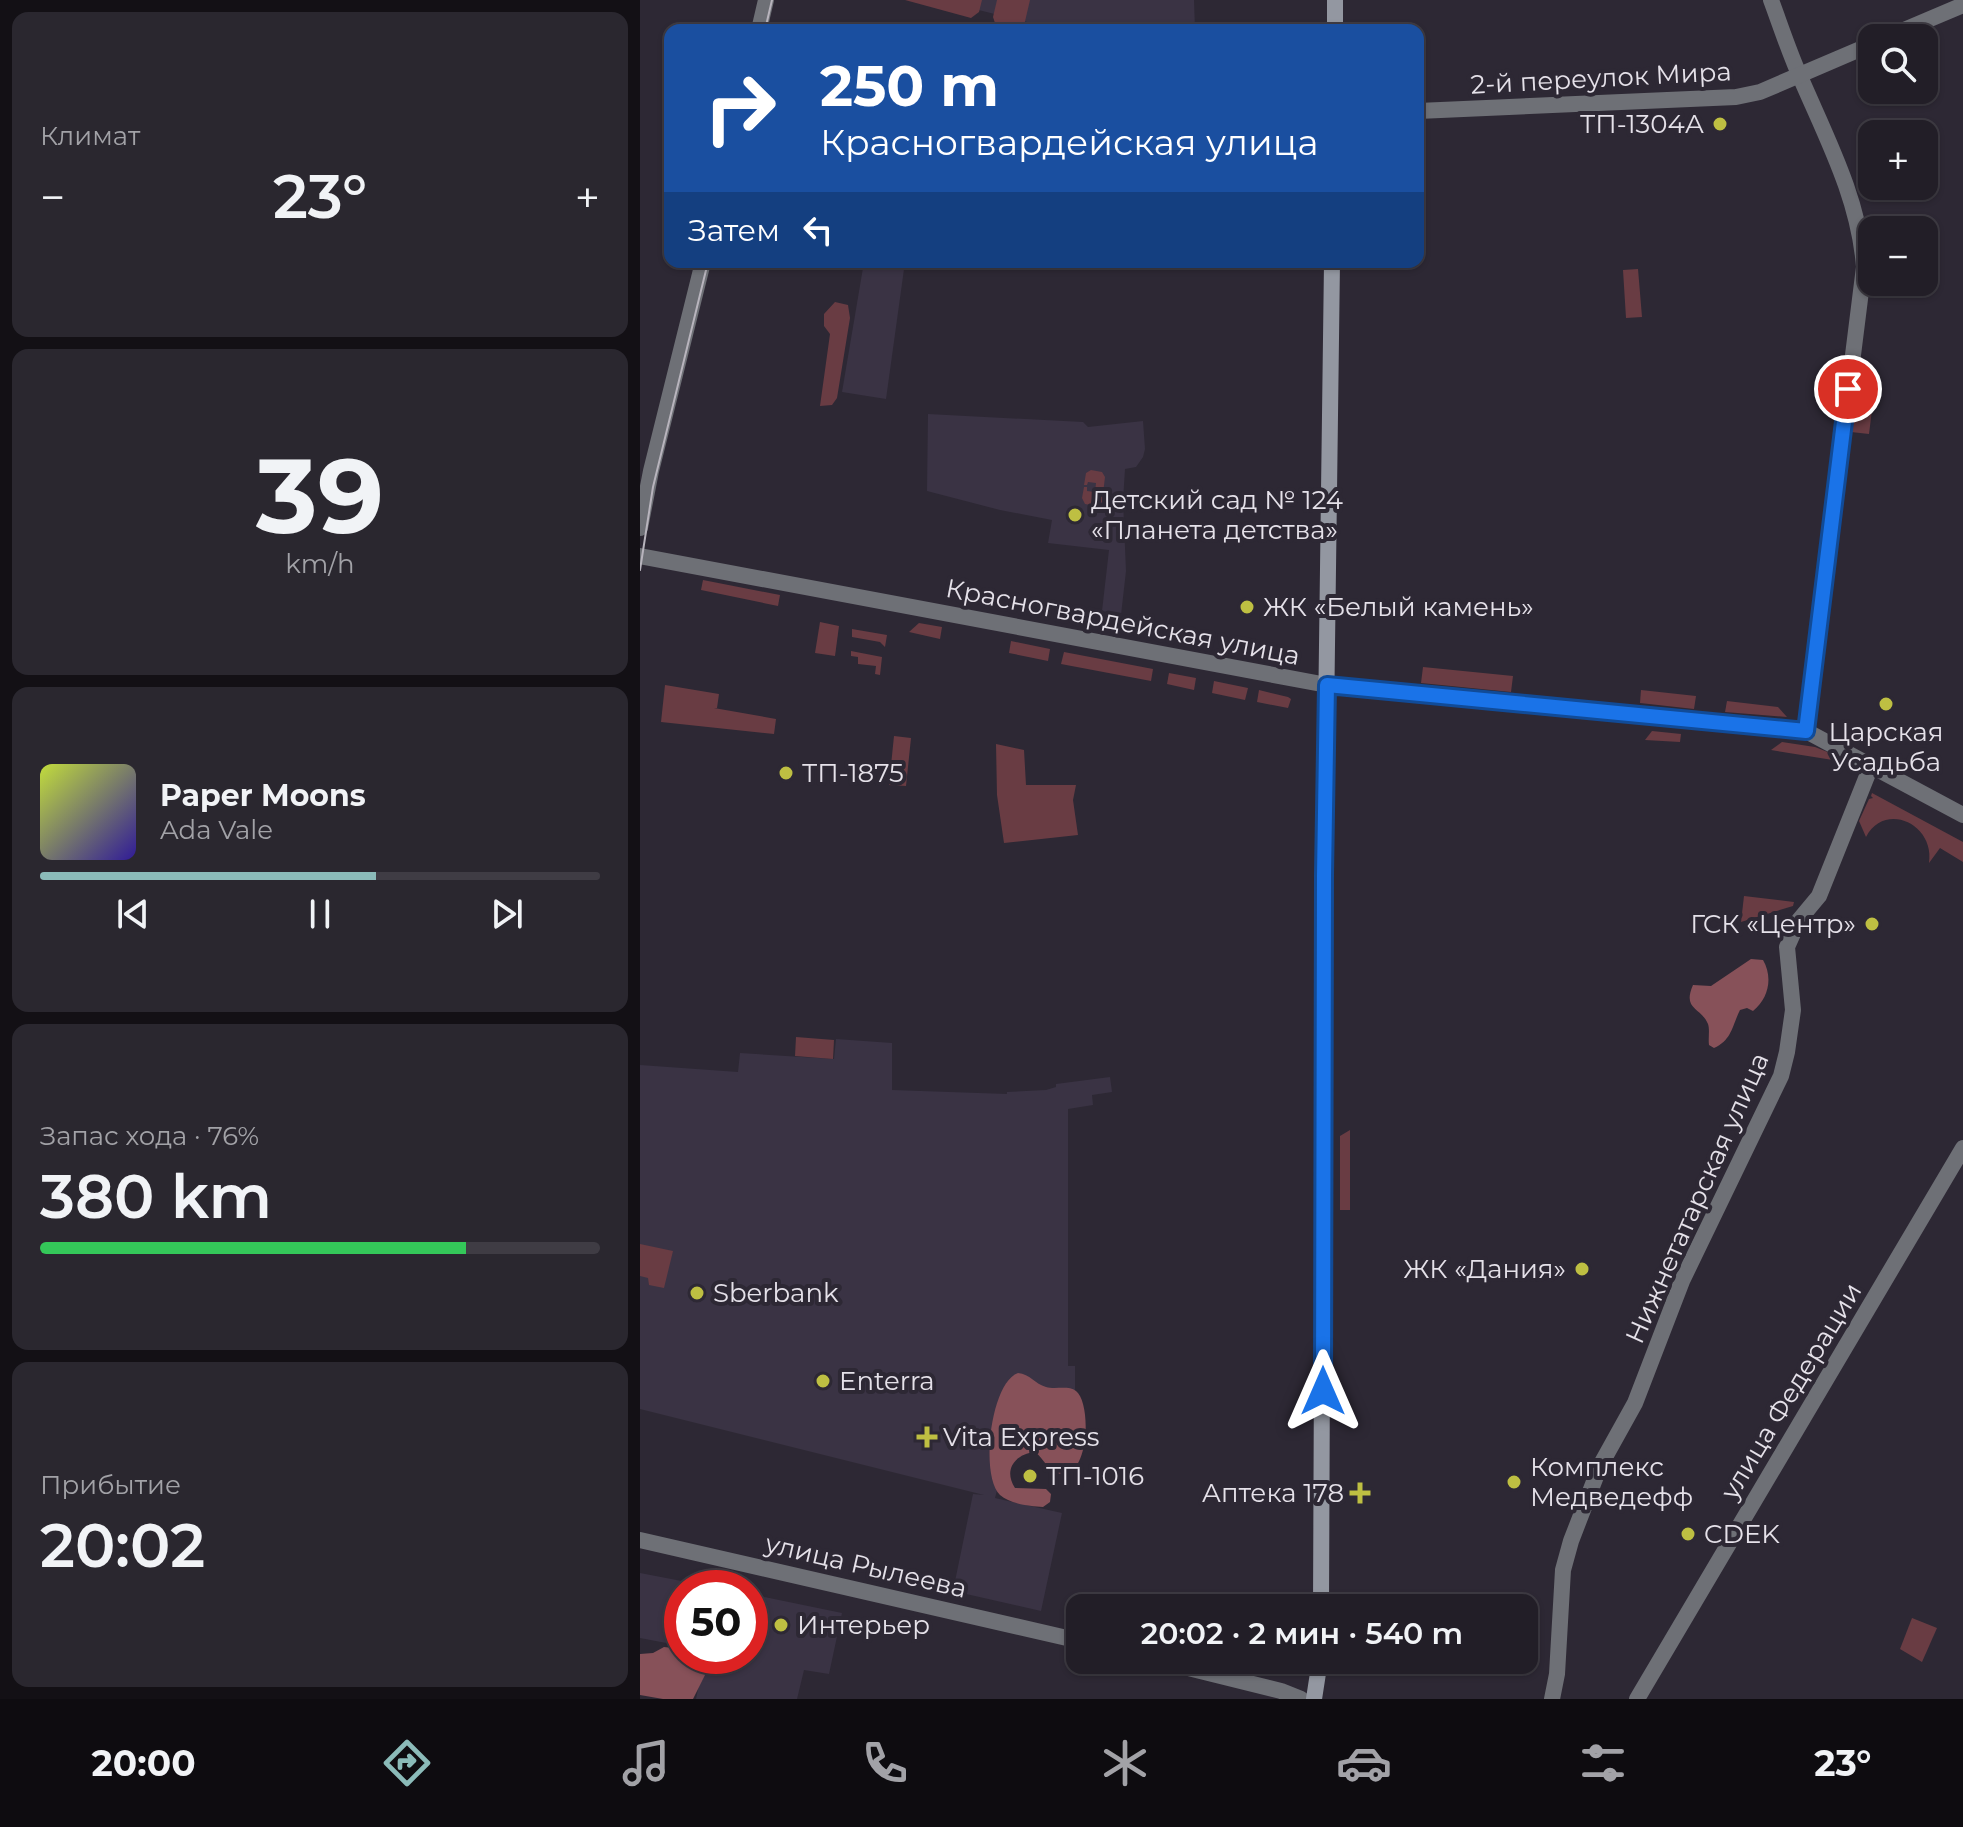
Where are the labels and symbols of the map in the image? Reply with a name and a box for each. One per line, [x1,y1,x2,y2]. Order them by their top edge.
street label: 2-й переулок Мира [1470,55,1732,101]
place label: ТП-1304А [1580,108,1704,140]
marker: ТП-1304А [1711,115,1729,133]
pin [1814,355,1882,423]
place label: Детский сад № 124 «Планета детства» [1091,484,1343,546]
marker: Детский сад № 124 «Планета детства» [1066,506,1084,524]
street label: Красногвардейская улица [943,572,1303,672]
place label: ЖК «Белый камень» [1263,591,1534,623]
marker: ЖК «Белый камень» [1238,598,1256,616]
marker: Царская Усадьба [1877,695,1895,713]
place label: Царская Усадьба [1829,716,1943,778]
place label: ТП-1875 [802,757,904,789]
marker: ТП-1875 [777,764,795,782]
place label: ГСК «Центр» [1690,908,1856,940]
marker: ГСК «Центр» [1863,915,1881,933]
street label: Нижнетатарская улица [1618,1048,1776,1348]
place label: ЖК «Дания» [1403,1253,1566,1285]
marker: ЖК «Дания» [1573,1260,1591,1278]
place label: Sberbank [713,1277,839,1309]
street label: улица Федерации [1713,1277,1868,1506]
marker: Sberbank [688,1284,706,1302]
position arrow [1281,1349,1365,1433]
place label: Enterra [839,1365,935,1397]
marker: Enterra [814,1372,832,1390]
place label: Vita Express [943,1421,1099,1453]
marker: Vita Express [918,1428,936,1446]
place label: Комплекс Медведефф [1530,1451,1693,1513]
place label: ТП-1016 [1046,1460,1144,1492]
marker: ТП-1016 [1021,1467,1039,1485]
marker: Комплекс Медведефф [1505,1473,1523,1491]
place label: Аптека 178 [1202,1477,1344,1509]
marker: Аптека 178 [1351,1484,1369,1502]
place label: CDEK [1704,1518,1780,1550]
marker: CDEK [1679,1525,1697,1543]
street label: улица Рылеева [761,1527,970,1605]
speed limit sign: 50 [664,1570,768,1674]
place label: Интерьер [797,1609,930,1641]
marker: Интерьер [772,1616,790,1634]

